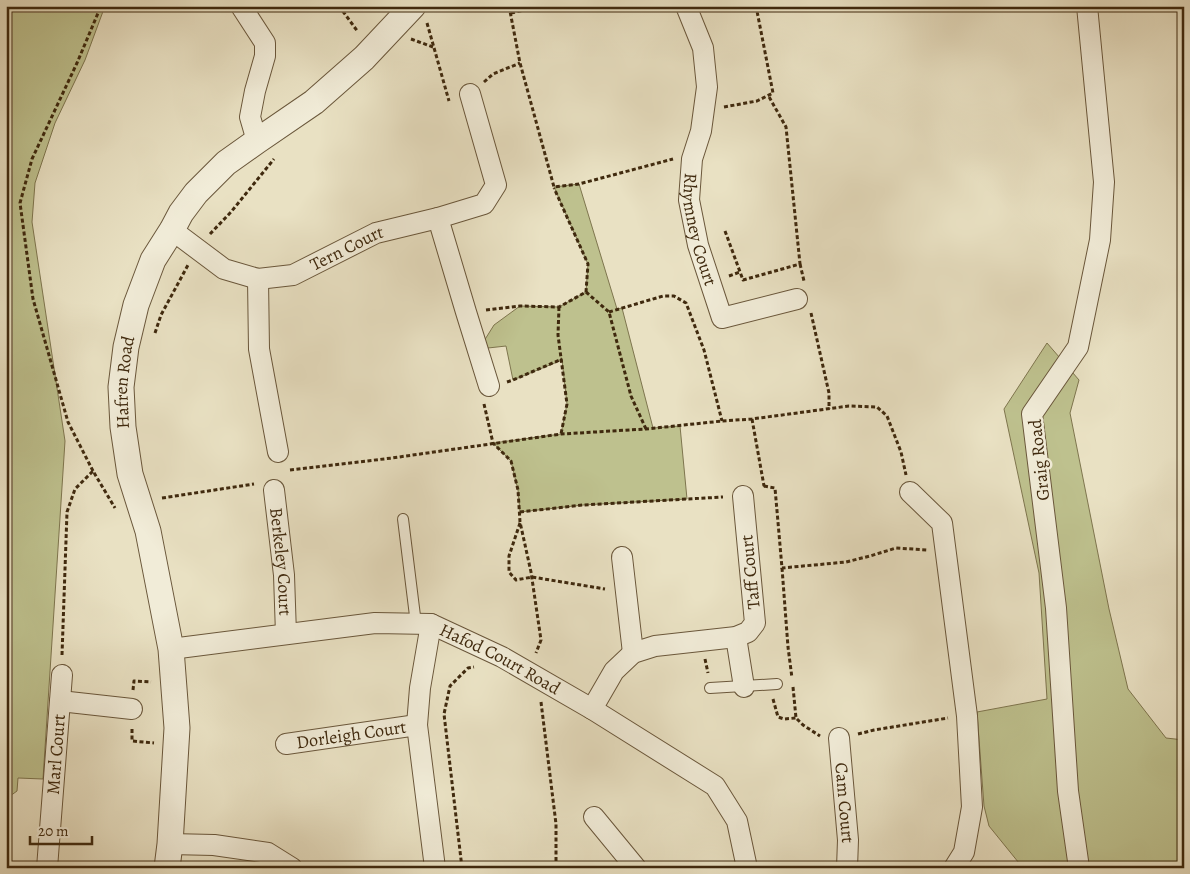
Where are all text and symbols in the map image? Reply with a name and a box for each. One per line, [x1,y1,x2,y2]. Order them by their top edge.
street label: Rhymney Court [677,172,723,289]
street label: Tern Court [306,220,386,276]
street label: Hafren Road [109,333,140,429]
street label: Graig Road [1023,418,1055,502]
street label: Berkeley Court [264,506,297,616]
street label: Taff Court [734,534,766,610]
street label: Hafod Court Road [436,618,565,700]
street label: Marl Court [41,713,71,796]
street label: Dorleigh Court [295,715,408,754]
street label: Cam Court [829,761,860,844]
scale bar [30,814,92,846]
text: 20 m [38,821,69,841]

